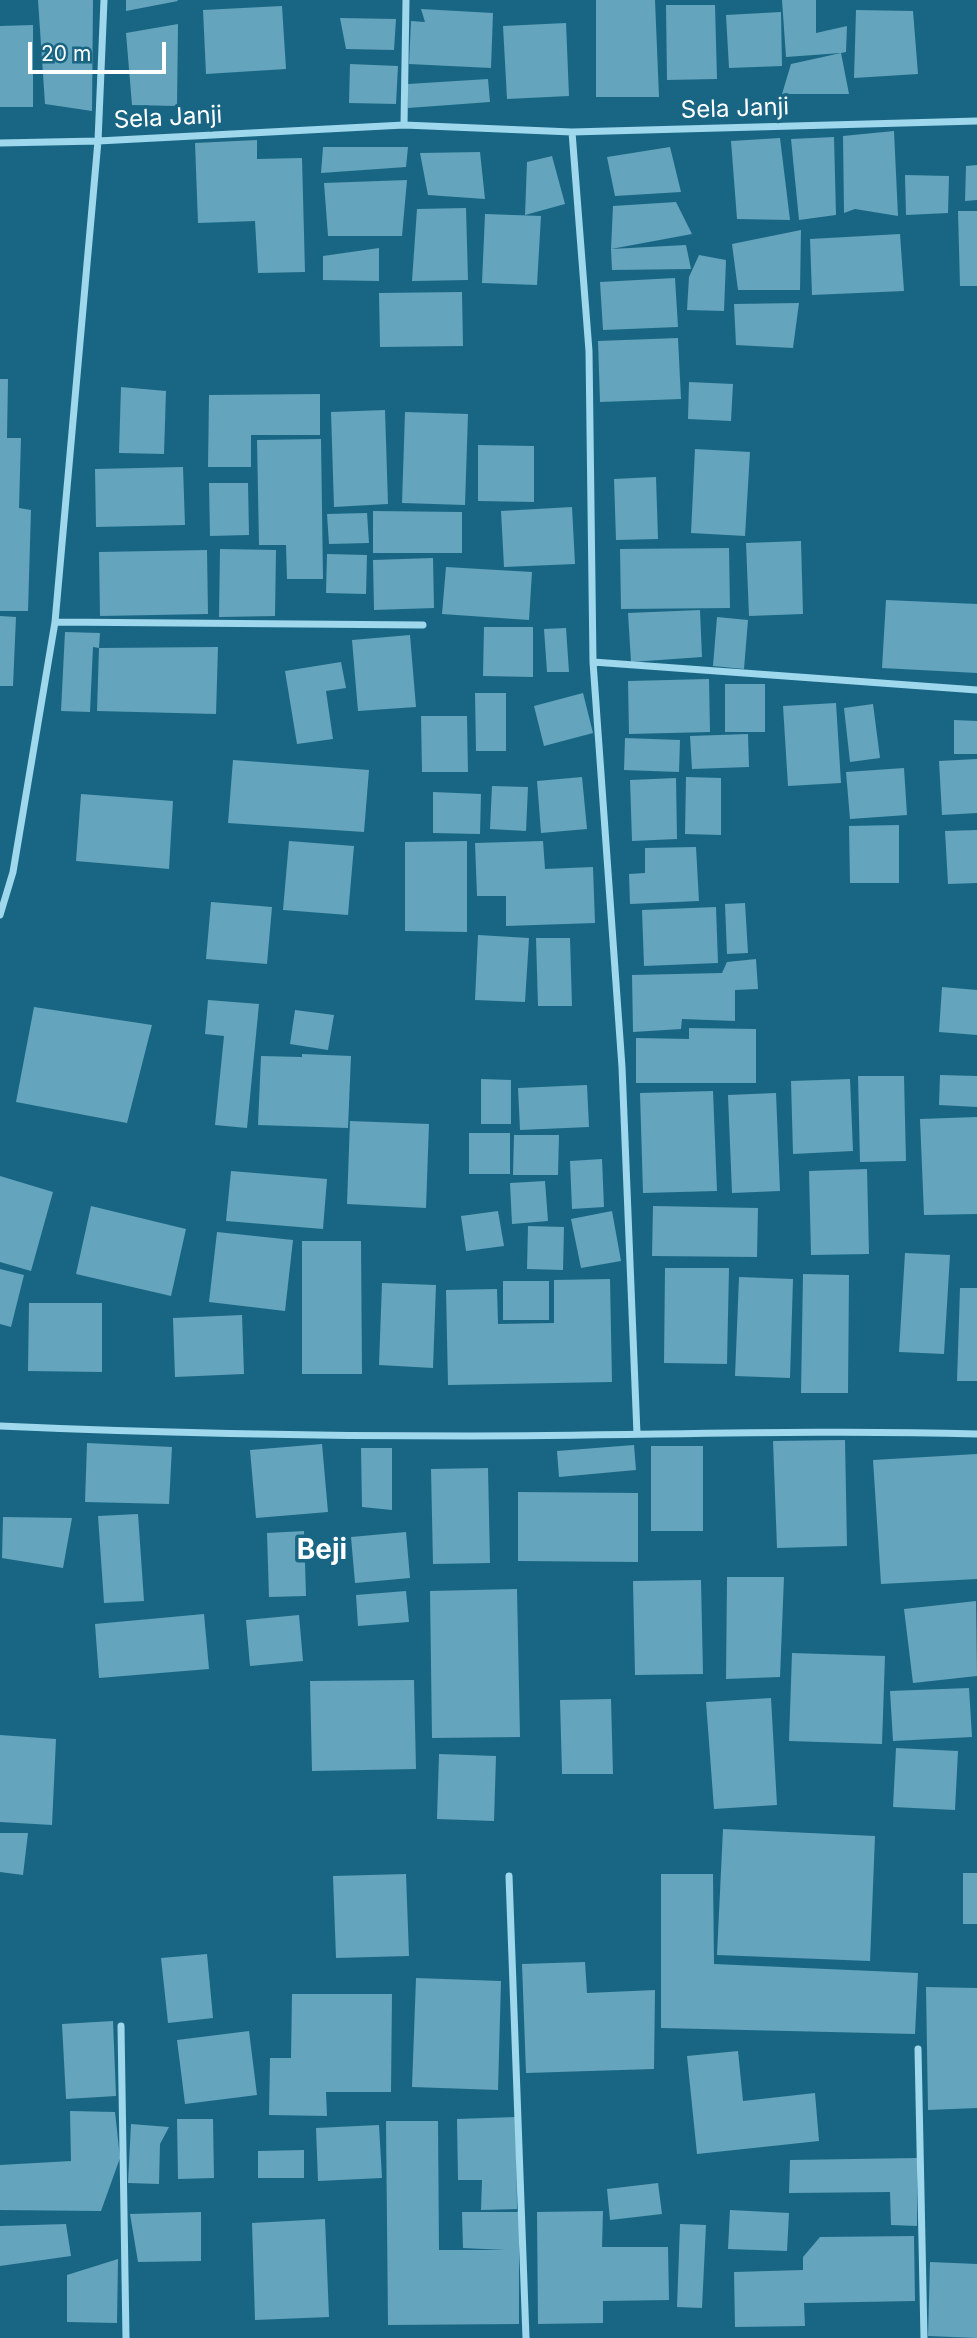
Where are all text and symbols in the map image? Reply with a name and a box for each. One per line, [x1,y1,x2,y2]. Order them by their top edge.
scale bar [32,28,170,72]
text: 20 m [41,41,91,66]
street label: Sela Janji [680,93,790,125]
street label: Sela Janji [113,101,223,135]
district label: Beji [297,1534,347,1568]

